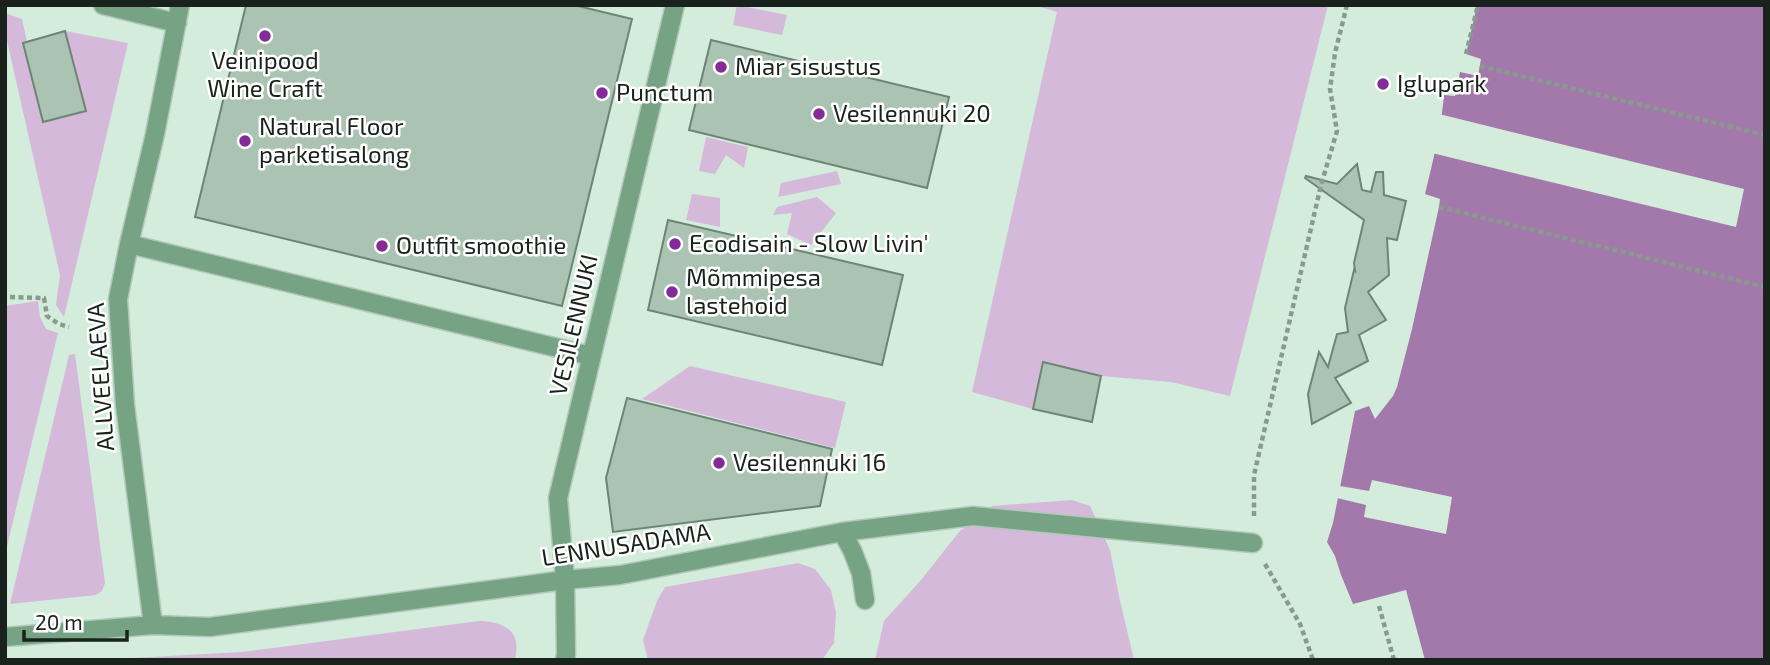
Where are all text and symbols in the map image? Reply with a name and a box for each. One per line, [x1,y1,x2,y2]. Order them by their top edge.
marker: Veinipood Wine Craft [257,28,273,44]
place label: Veinipood Wine Craft [207,45,323,102]
place label: Miar sisustus [735,51,881,80]
marker: Miar sisustus [713,59,729,75]
place label: Iglupark [1397,68,1486,97]
marker: Iglupark [1375,76,1391,92]
place label: Punctum [616,77,713,106]
marker: Punctum [594,85,610,101]
place label: Vesilennuki 20 [833,98,991,127]
marker: Vesilennuki 20 [811,106,827,122]
place label: Natural Floor parketisalong [259,111,409,168]
marker: Natural Floor parketisalong [237,133,253,149]
place label: Ecodisain - Slow Livin' [689,228,929,257]
place label: Outfit smoothie [396,230,566,259]
marker: Ecodisain - Slow Livin' [667,236,683,252]
marker: Outfit smoothie [374,238,390,254]
street label: VESILENNUKI [542,251,603,398]
place label: Mõmmipesa lastehoid [686,262,821,319]
marker: Mõmmipesa lastehoid [664,284,680,300]
street label: ALLVEELAEVA [80,302,119,452]
place label: Vesilennuki 16 [733,447,886,476]
marker: Vesilennuki 16 [711,455,727,471]
street label: LENNUSADAMA [539,516,712,571]
scale bar [24,598,128,642]
text: 20 m [35,609,83,634]

